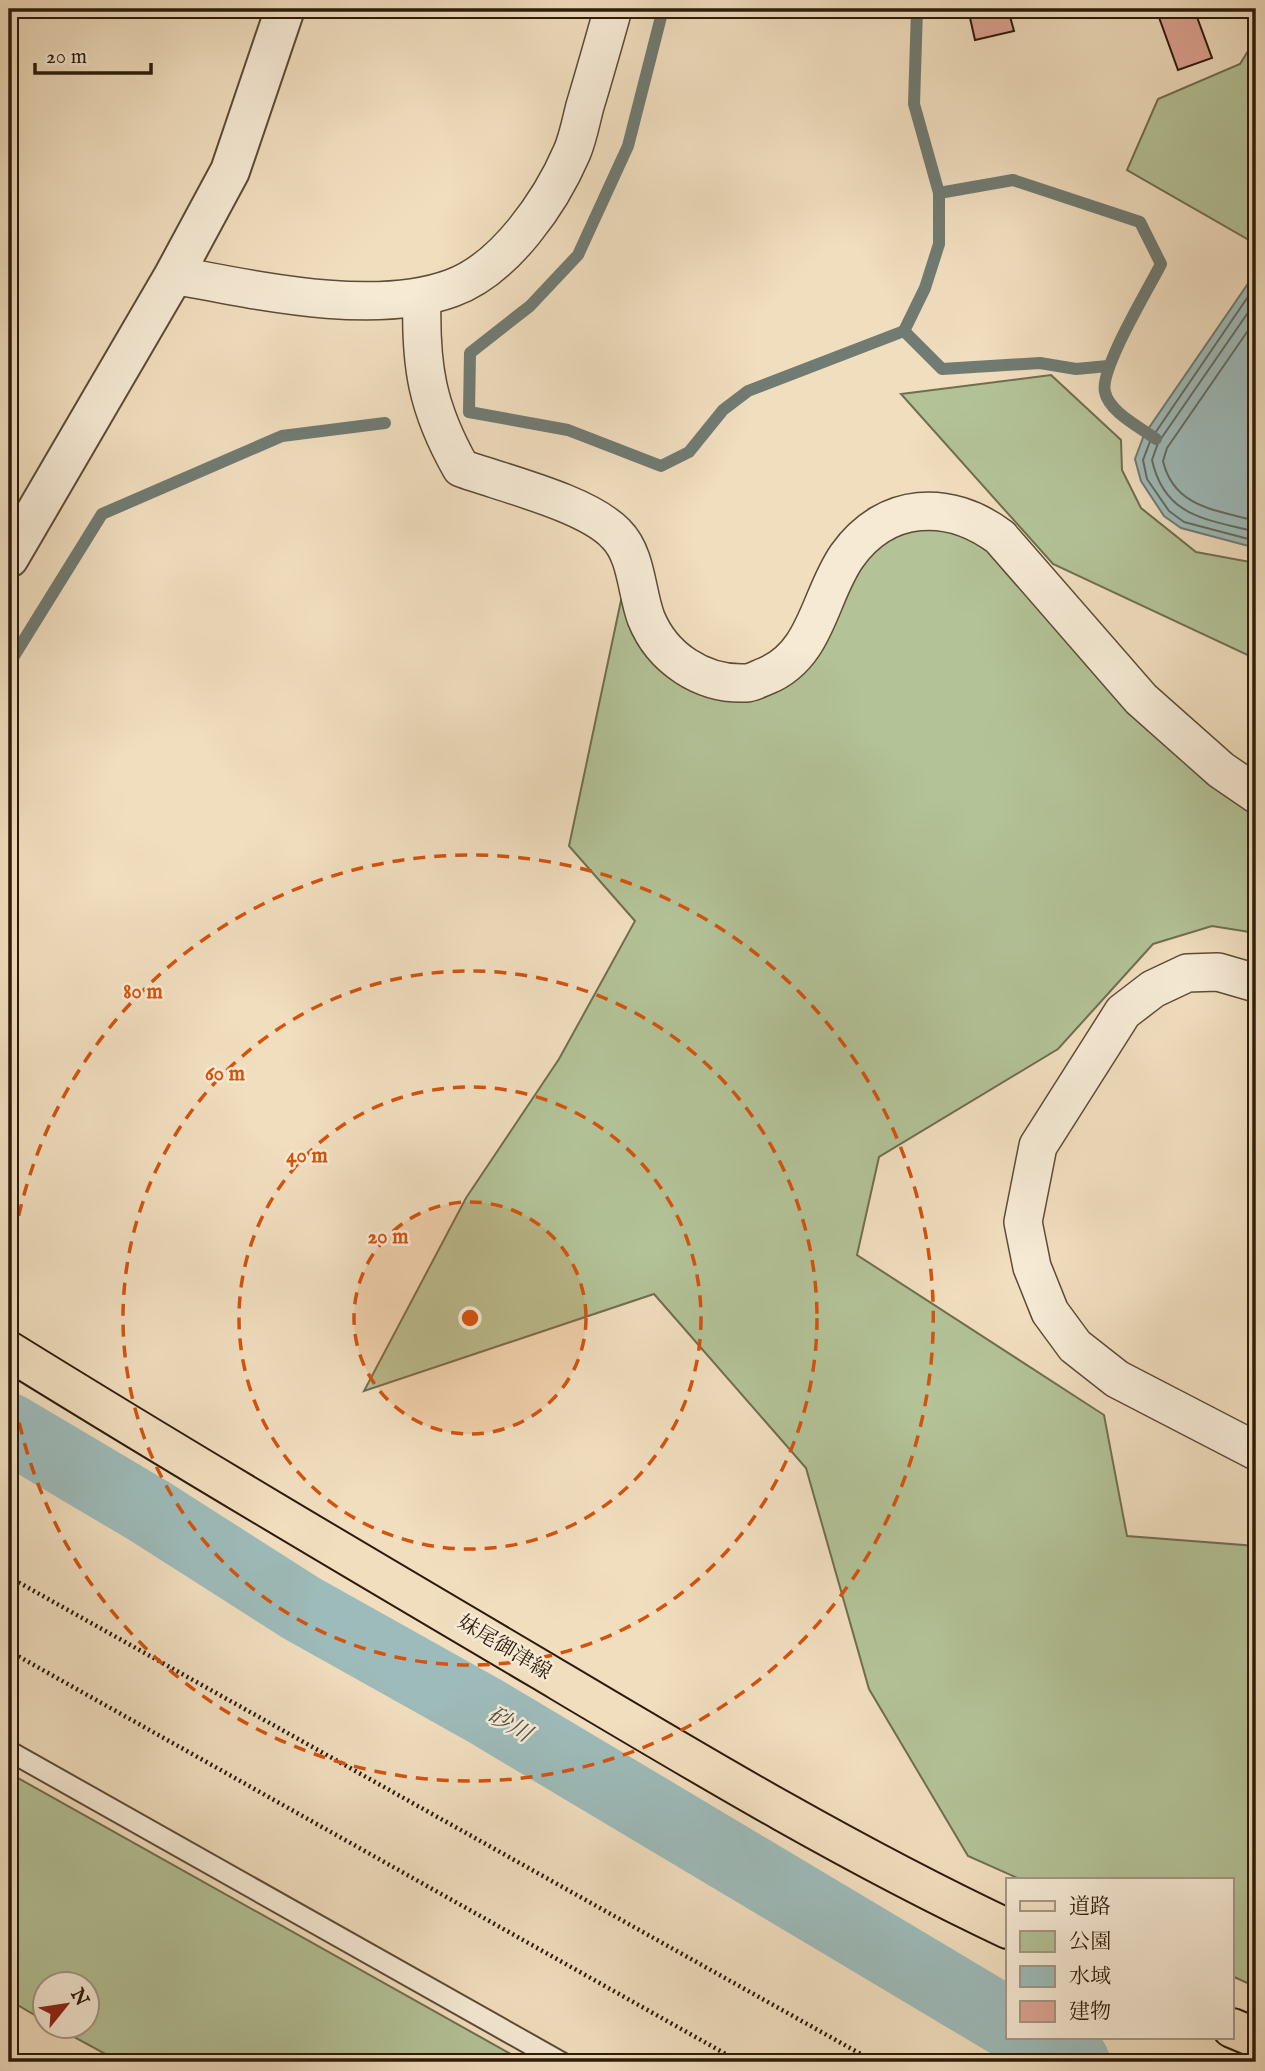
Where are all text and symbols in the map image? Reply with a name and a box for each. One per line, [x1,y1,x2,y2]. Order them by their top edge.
scale bar [35,32,150,76]
text: 20 m [46,44,87,71]
text: 80 m [123,979,163,1006]
text: 60 m [205,1061,246,1088]
text: 40 m [286,1143,328,1170]
text: 20 m [368,1224,409,1251]
centre of rings [458,1306,482,1330]
street label: 妹尾御津線 [452,1609,556,1687]
water label: 砂川 [482,1701,539,1751]
legend [1006,1878,1234,2039]
text: 道路 [1069,1894,1111,1921]
text: 公園 [1069,1929,1111,1956]
text: 水域 [1069,1964,1111,1991]
north arrow [32,1969,102,2039]
text: N [64,1984,94,2011]
text: 建物 [1069,1999,1111,2026]

